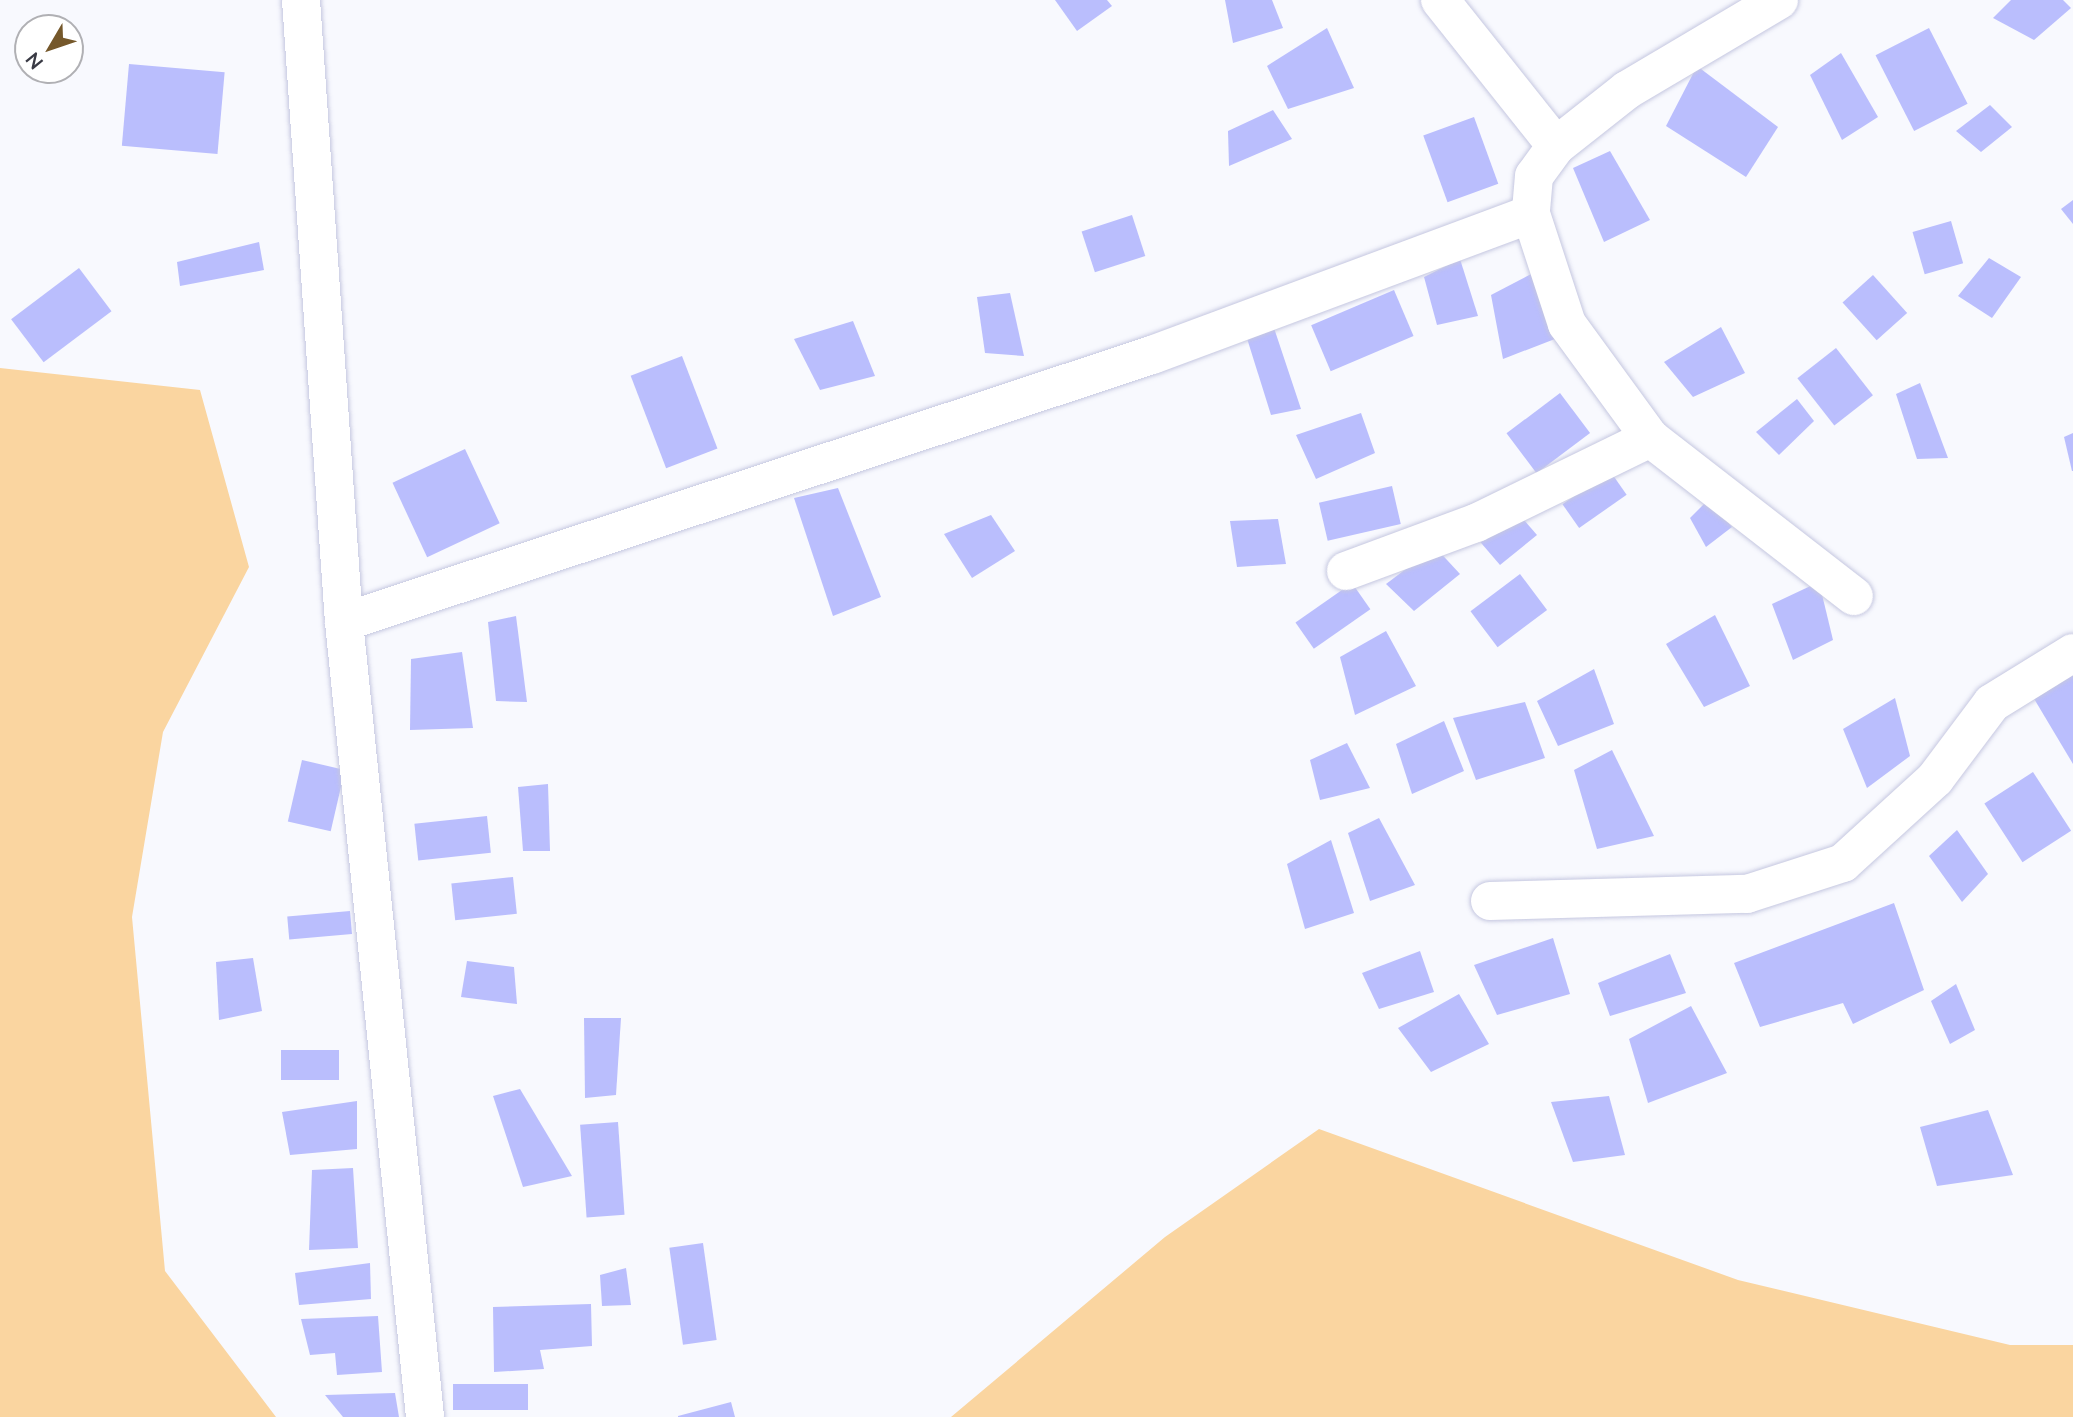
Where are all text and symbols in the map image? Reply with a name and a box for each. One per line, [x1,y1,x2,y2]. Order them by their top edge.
north arrow [14,14,84,84]
text: N [20,48,47,74]

